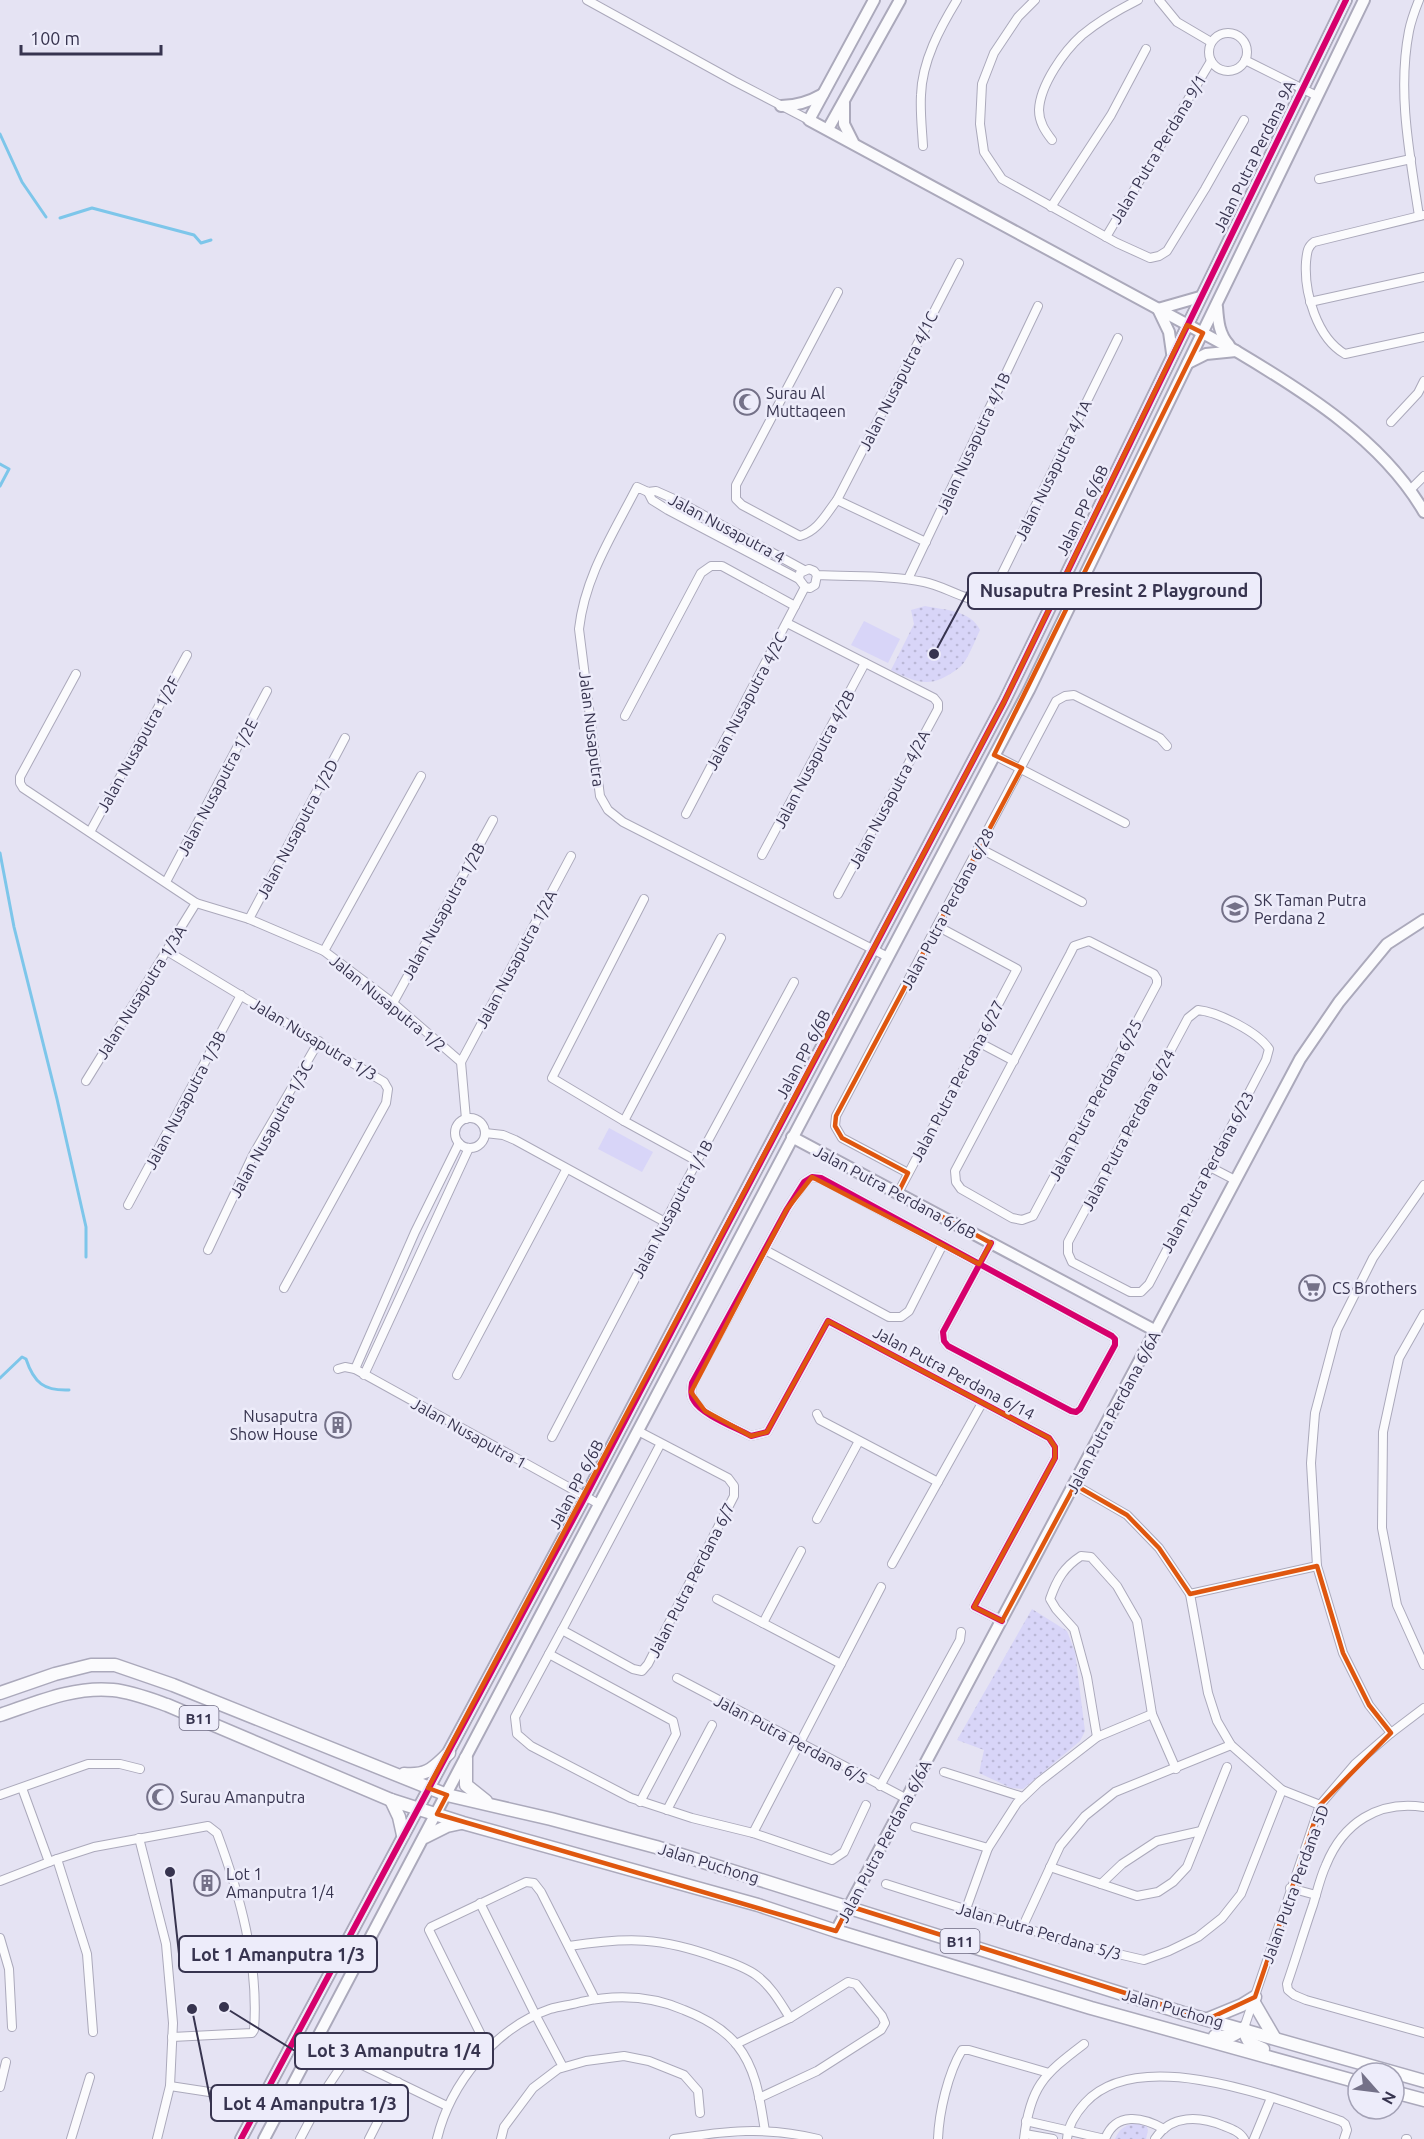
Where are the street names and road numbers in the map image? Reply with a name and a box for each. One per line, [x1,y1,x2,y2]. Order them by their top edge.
street label: Jalan Putra Perdana 9/1 [1106,71,1210,227]
street label: Jalan Putra Perdana 9A [1209,77,1299,235]
street label: Jalan Nusaputra 4/1C [855,308,941,453]
street label: Jalan Nusaputra 4/1B [932,369,1014,517]
street label: Jalan Nusaputra 4/1A [1011,396,1095,543]
street label: Jalan PP 6/6B [1052,462,1112,558]
street label: Jalan Nusaputra 4 [666,490,788,566]
street label: Jalan Nusaputra 4/2C [702,629,790,773]
street label: Jalan Nusaputra [576,670,608,788]
street label: Jalan Nusaputra 1/2F [93,673,183,815]
street label: Jalan Nusaputra 4/2B [770,687,858,831]
street label: Jalan Nusaputra 1/2E [173,715,261,859]
street label: Jalan Nusaputra 4/2A [845,726,933,871]
street label: Jalan Nusaputra 1/2D [253,756,341,902]
street label: Jalan Putra Perdana 6/28 [897,825,997,993]
street label: Jalan Nusaputra 1/2B [398,839,488,983]
street label: Jalan Nusaputra 1/2A [472,886,560,1031]
street label: Jalan Nusaputra 1/3A [93,921,190,1062]
street label: Jalan Nusaputra 1/2 [326,951,450,1055]
street label: Jalan Nusaputra 1/3 [248,994,380,1084]
street label: Jalan Putra Perdana 6/27 [907,997,1007,1165]
street label: Jalan PP 6/6B [772,1006,834,1102]
street label: Jalan Putra Perdana 6/25 [1045,1016,1145,1184]
street label: Jalan Nusaputra 1/3B [141,1028,229,1172]
street label: Jalan Putra Perdana 6/24 [1078,1046,1178,1214]
street label: Jalan Nusaputra 1/3C [226,1057,316,1201]
street label: Jalan Putra Perdana 6/23 [1157,1088,1257,1256]
street label: Jalan Nusaputra 1/1B [628,1137,716,1281]
street label: Jalan Putra Perdana 6/6B [811,1142,979,1242]
street label: Jalan Putra Perdana 6/14 [870,1323,1038,1423]
street label: Jalan Putra Perdana 6/6A [1062,1327,1164,1496]
street label: Jalan Nusaputra 1 [408,1394,530,1472]
street label: Jalan PP 6/6B [545,1436,607,1532]
street label: Jalan Putra Perdana 6/7 [644,1500,738,1660]
street label: Jalan Putra Perdana 6/5 [711,1691,871,1787]
road number: B11 [180,1706,218,1730]
street label: Jalan Putra Perdana 6/6A [833,1756,935,1925]
street label: Jalan Putra Perdana 5D [1258,1802,1332,1966]
street label: Jalan Puchong [656,1839,762,1887]
street label: Jalan Putra Perdana 5/3 [954,1899,1124,1963]
road number: B11 [940,1929,980,1953]
street label: Jalan Puchong [1120,1985,1226,2031]

